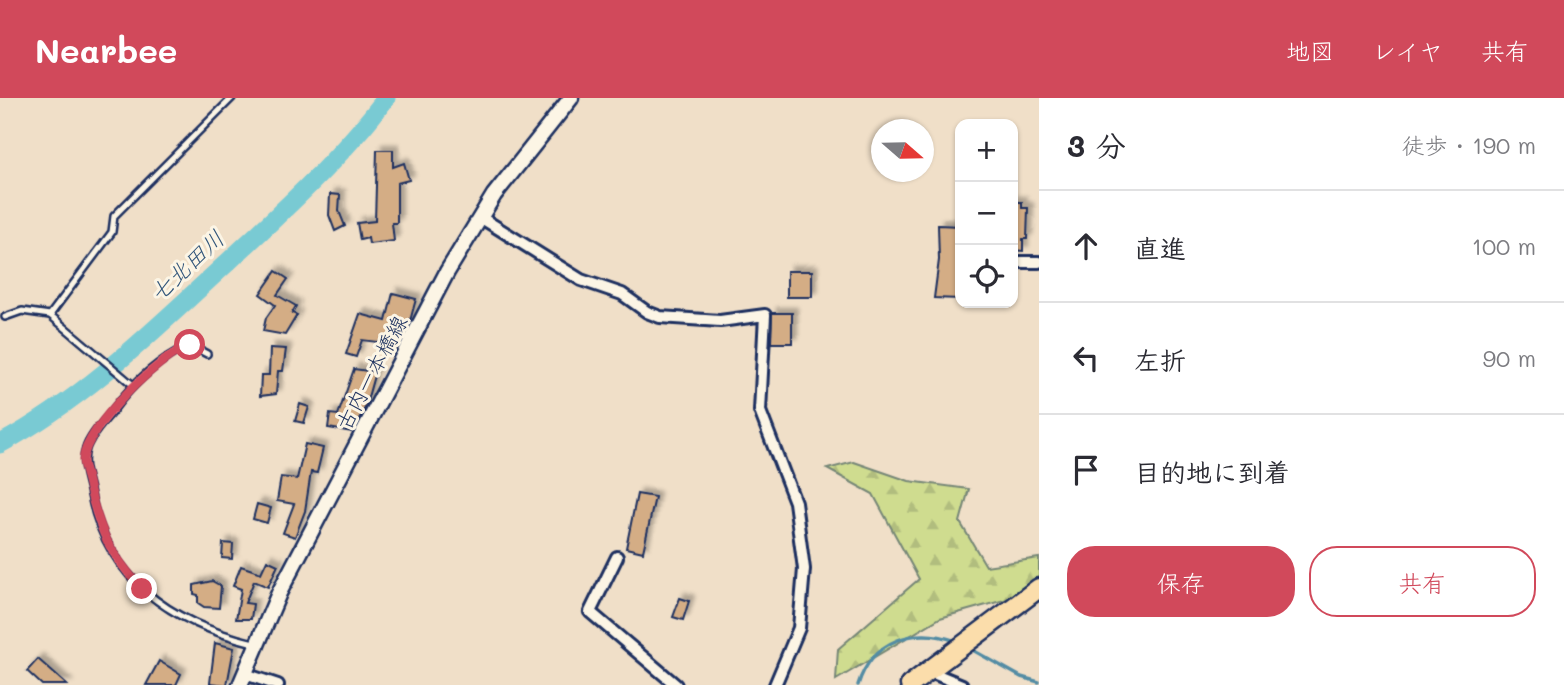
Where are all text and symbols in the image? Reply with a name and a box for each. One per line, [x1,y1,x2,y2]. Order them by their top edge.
text: Nearbee [35,28,178,71]
text: 地図 [1286,35,1334,66]
text: レイヤ [1372,35,1443,66]
text: 共有 [1481,35,1529,66]
north arrow [871,119,934,182]
map controls [955,119,1018,308]
button: + [955,119,1018,182]
text: 3 分 [1067,125,1126,165]
text: 徒歩 · 190 m [1401,130,1536,160]
button: − [955,182,1018,245]
water label: 七北田川 [142,223,230,308]
icon: ahead [1067,227,1105,265]
text: 直進 [1134,231,1186,265]
text: 100 m [1472,231,1536,261]
button: locate [955,245,1018,308]
street label: 古内一本橋線 [329,310,412,434]
route start [174,329,205,360]
icon: left [1067,339,1105,377]
text: 左折 [1134,343,1186,377]
text: 90 m [1483,343,1536,373]
icon: arrive [1067,451,1105,489]
text: 目的地に到着 [1134,455,1290,489]
button: 保存 [1067,546,1295,617]
button: 共有 [1309,546,1536,617]
route end [126,573,157,604]

